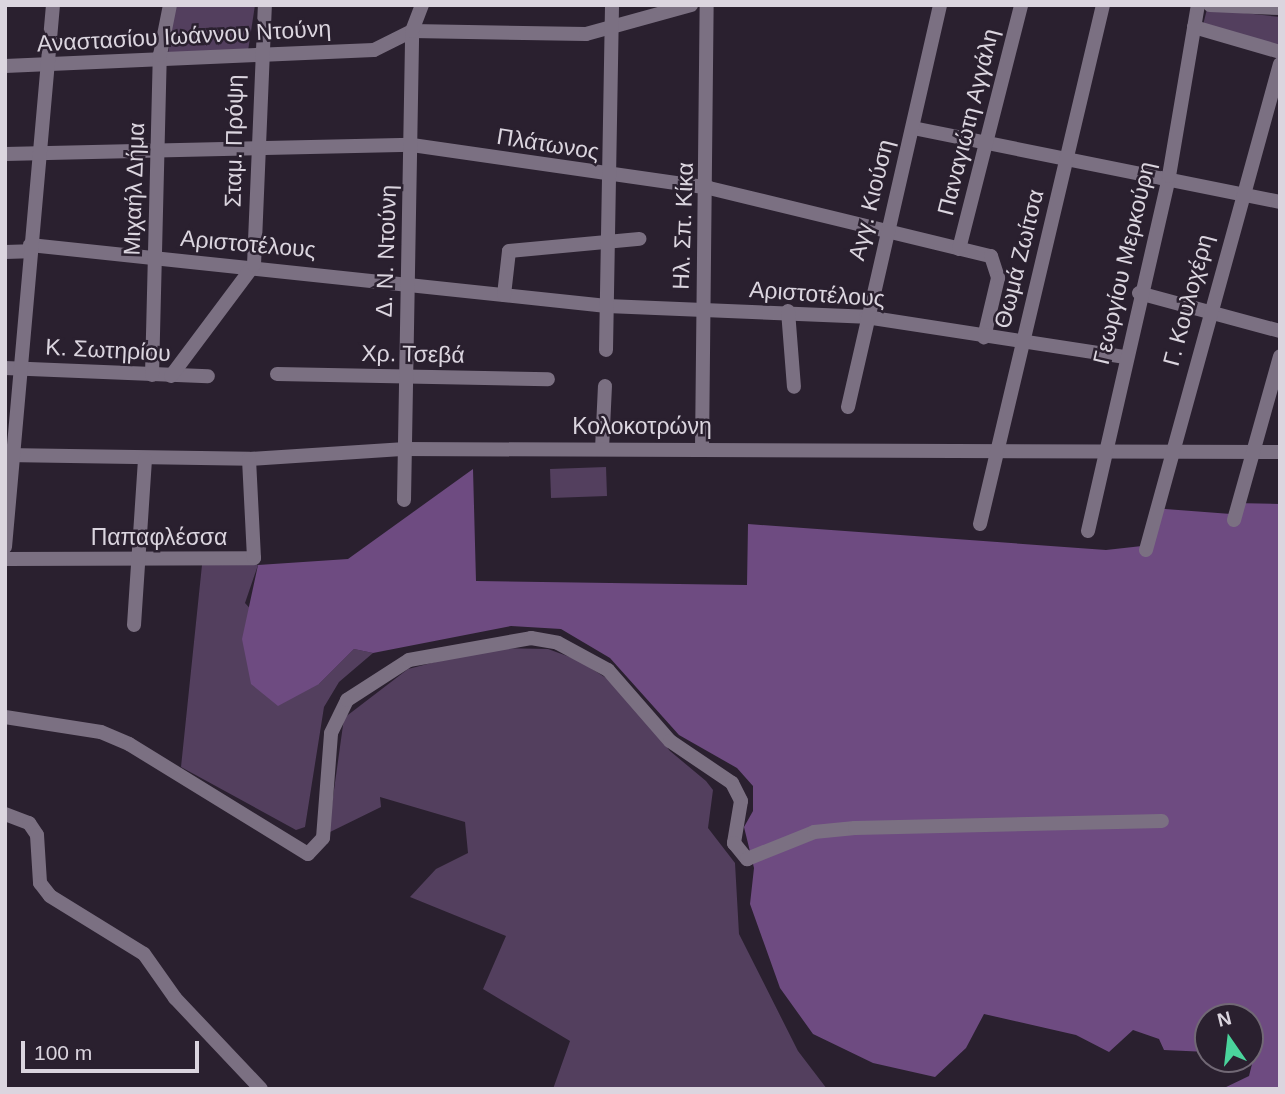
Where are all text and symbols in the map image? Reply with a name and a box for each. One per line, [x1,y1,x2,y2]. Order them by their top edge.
street label: Αναστασίου Ιωάννου Ντούνη [36,15,332,57]
street label: Παναγιώτη Αγγάλη [931,25,1005,219]
street label: Σταμ. Πρόψη [219,74,249,208]
street label: Μιχαήλ Δήμα [118,121,150,257]
street label: Πλάτωνος [495,122,601,166]
street label: Αγγ. Κιούση [843,137,899,263]
street label: Γεωργίου Μερκούρη [1087,159,1161,367]
street label: Ηλ. Σπ. Κίκα [667,162,699,290]
street label: Δ. Ν. Ντούνη [370,184,402,318]
street label: Θωμά Ζωίτσα [988,187,1050,331]
street label: Αριστοτέλους [179,224,317,264]
street label: Γ. Κουλοχέρη [1157,231,1219,369]
street label: Αριστοτέλους [748,275,886,313]
street label: Κ. Σωτηρίου [45,333,171,367]
street label: Χρ. Τσεβά [361,339,465,369]
street label: Κολοκοτρώνη [572,412,712,440]
street label: Παπαφλέσσα [91,523,227,551]
north arrow [1194,1003,1264,1073]
text: N [1215,1007,1233,1031]
scale bar [24,1028,203,1072]
text: 100 m [34,1041,92,1064]

